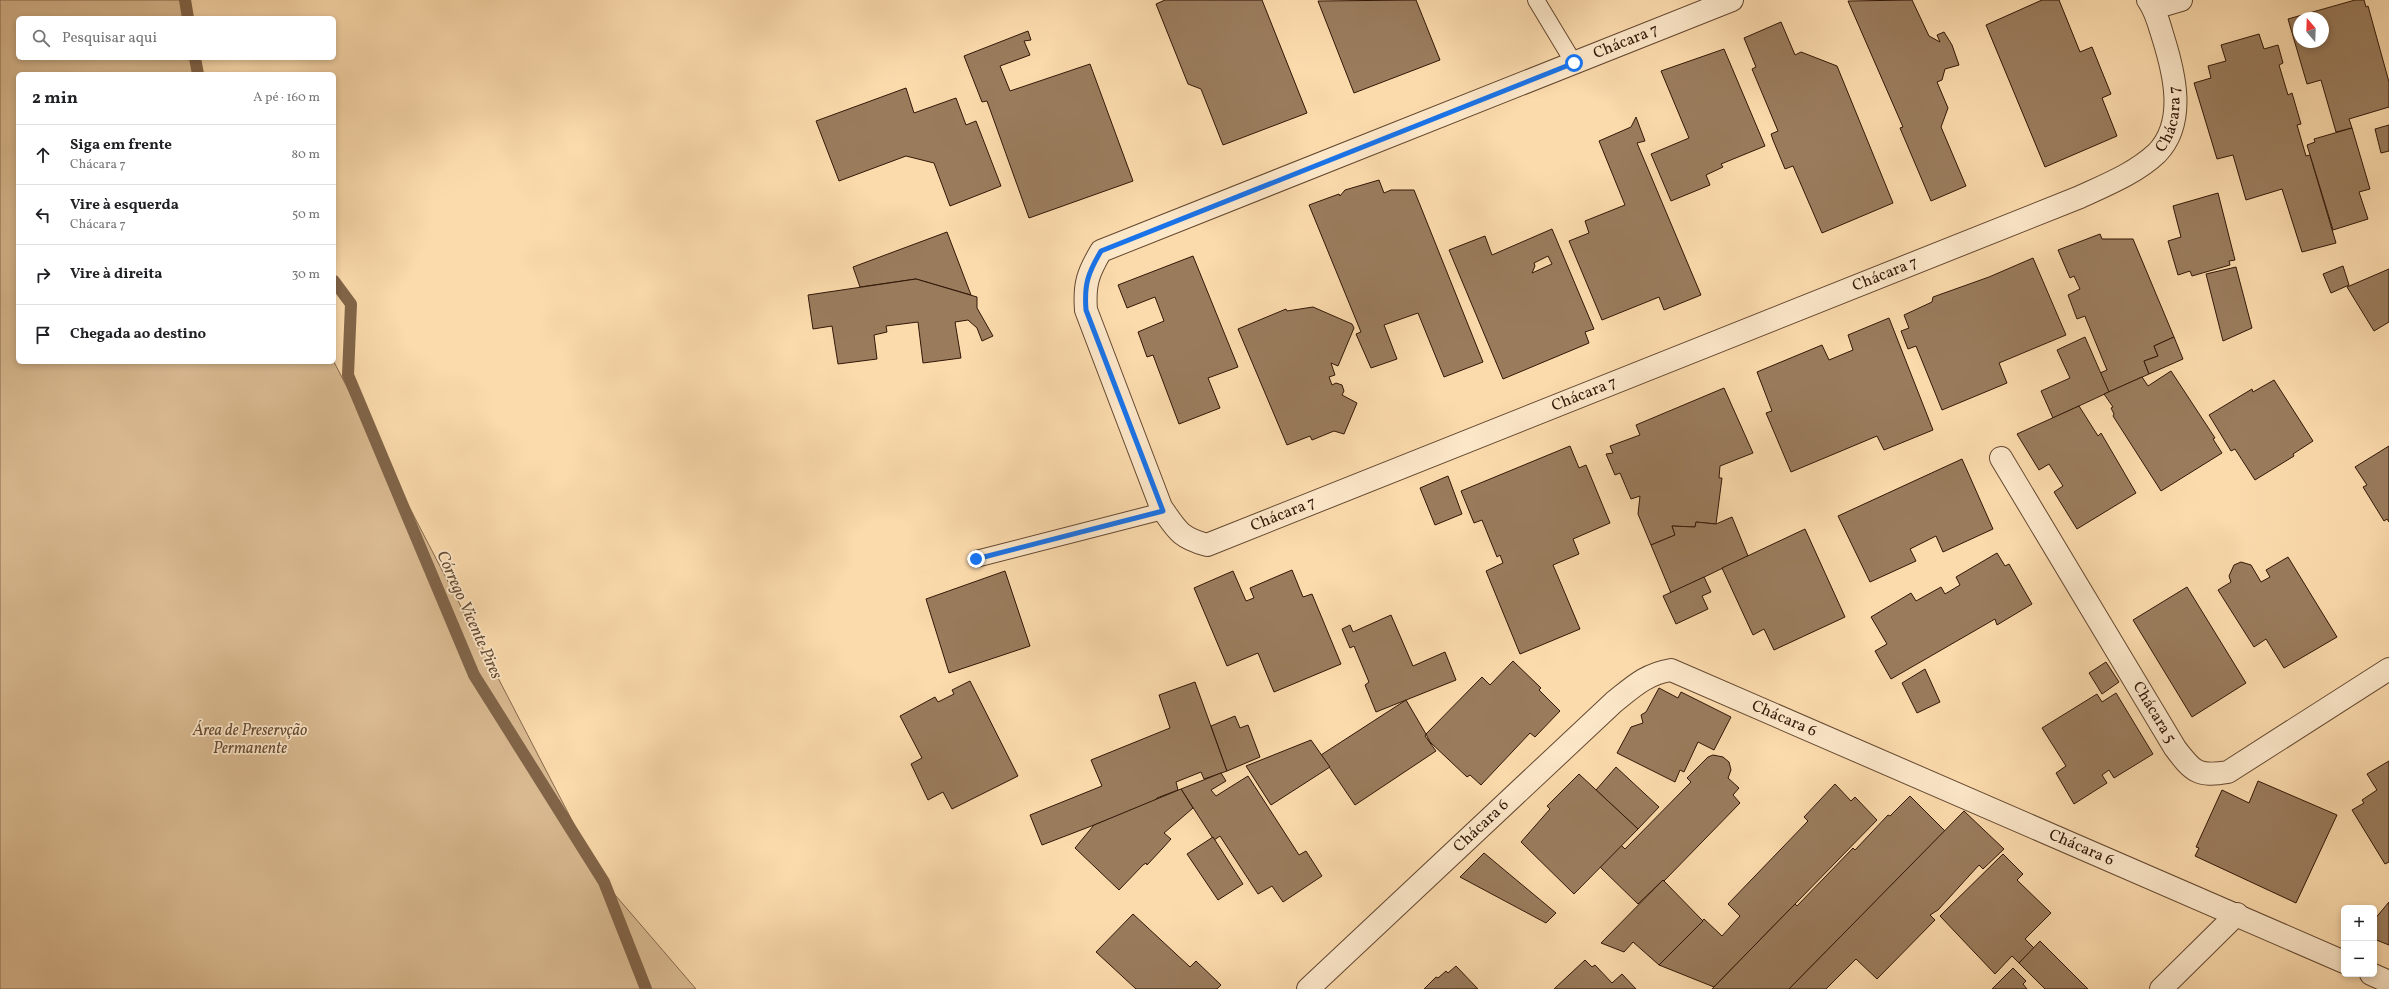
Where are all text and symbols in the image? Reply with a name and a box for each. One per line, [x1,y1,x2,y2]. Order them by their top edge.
north arrow [2293,12,2329,48]
search box [16,16,336,60]
street label: Chácara 7 [1590,19,1662,65]
icon: search [30,27,52,49]
text: Pesquisar aqui [62,28,157,49]
route start [1565,54,1583,72]
street label: Chácara 7 [2150,85,2187,157]
text: 2 min [32,87,78,110]
text: A pé · 160 m [253,89,320,107]
text: Siga em frente [70,135,172,156]
icon: ahead [32,144,54,166]
text: 80 m [291,146,320,164]
text: Chácara 7 [70,156,126,174]
text: Vire à esquerda [70,195,179,216]
icon: left [32,204,54,226]
text: 50 m [292,206,320,224]
text: Chácara 7 [70,216,126,234]
street label: Chácara 7 [1849,252,1922,298]
icon: right [32,264,54,286]
text: Vire à direita [70,264,162,285]
text: 30 m [292,266,320,284]
icon: arrive [32,324,54,346]
text: Chegada ao destino [70,324,206,345]
street label: Chácara 7 [1548,372,1621,418]
street label: Chácara 7 [1247,492,1320,538]
water label: Córrego Vicente Pires [430,547,508,683]
route end [967,550,985,568]
street label: Chácara 5 [2127,678,2181,748]
street label: Chácara 6 [1748,695,1820,743]
park label: Área de Preservção Permanente [192,720,308,760]
street label: Chácara 6 [1449,795,1514,858]
street label: Chácara 6 [2045,824,2117,872]
map controls [2341,905,2377,977]
button: + [2341,905,2377,941]
button: − [2341,941,2377,977]

